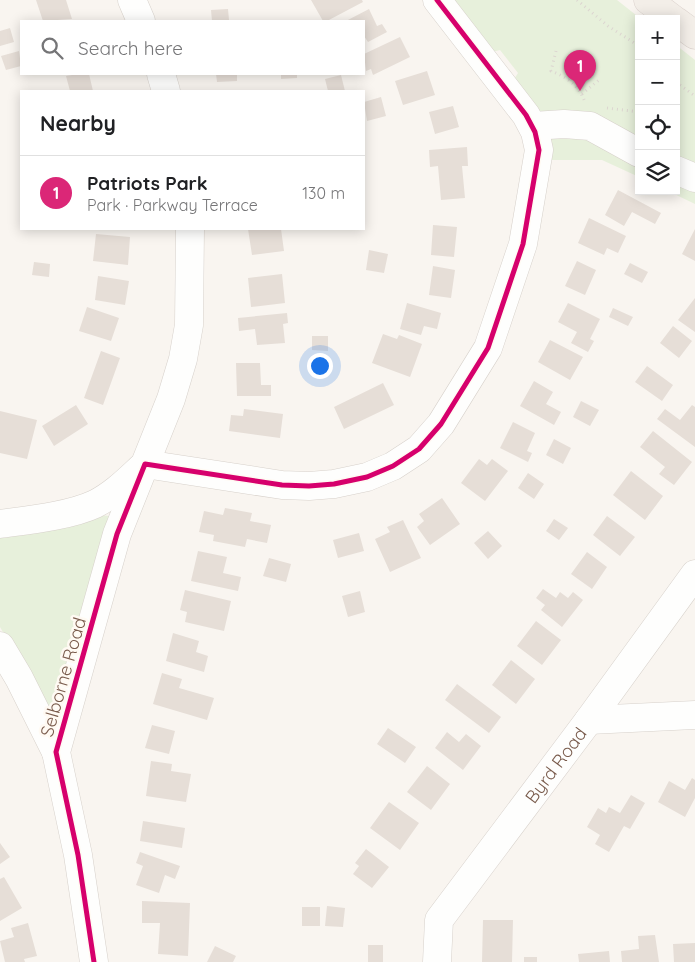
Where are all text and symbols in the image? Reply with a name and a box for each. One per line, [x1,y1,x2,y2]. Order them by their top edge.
map controls [635,15,680,195]
button: + [635,15,680,60]
search box [20,20,365,75]
icon: search [38,34,66,62]
text: Search here [78,36,183,60]
pin: 1 [564,50,596,91]
button: − [635,60,680,105]
button: locate [635,105,680,150]
text: Nearby [40,110,116,136]
button: layers [635,150,680,195]
text: Patriots Park [87,171,208,195]
text: 1 [53,183,59,203]
text: 130 m [302,183,345,203]
text: Park · Parkway Terrace [87,195,258,215]
your location [307,353,333,379]
street label: Selborne Road [35,615,91,739]
street label: Byrd Road [519,722,591,807]

